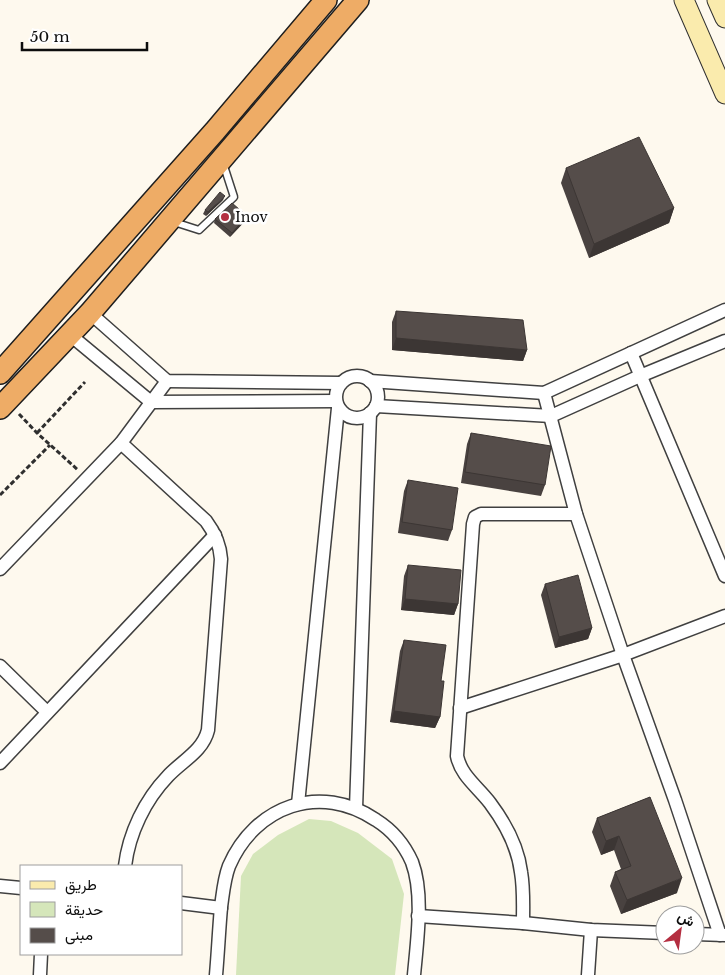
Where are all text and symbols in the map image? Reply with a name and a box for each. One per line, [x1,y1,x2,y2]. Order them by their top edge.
scale bar [22,20,148,52]
text: 50 m [30,27,70,46]
place label: Inov [235,208,268,226]
marker: Inov [219,211,231,223]
legend [20,865,182,955]
text: طريق [65,875,97,895]
text: حديقة [65,900,103,919]
north arrow [655,905,705,955]
text: ش [675,907,698,931]
text: مبنى [65,925,93,945]

